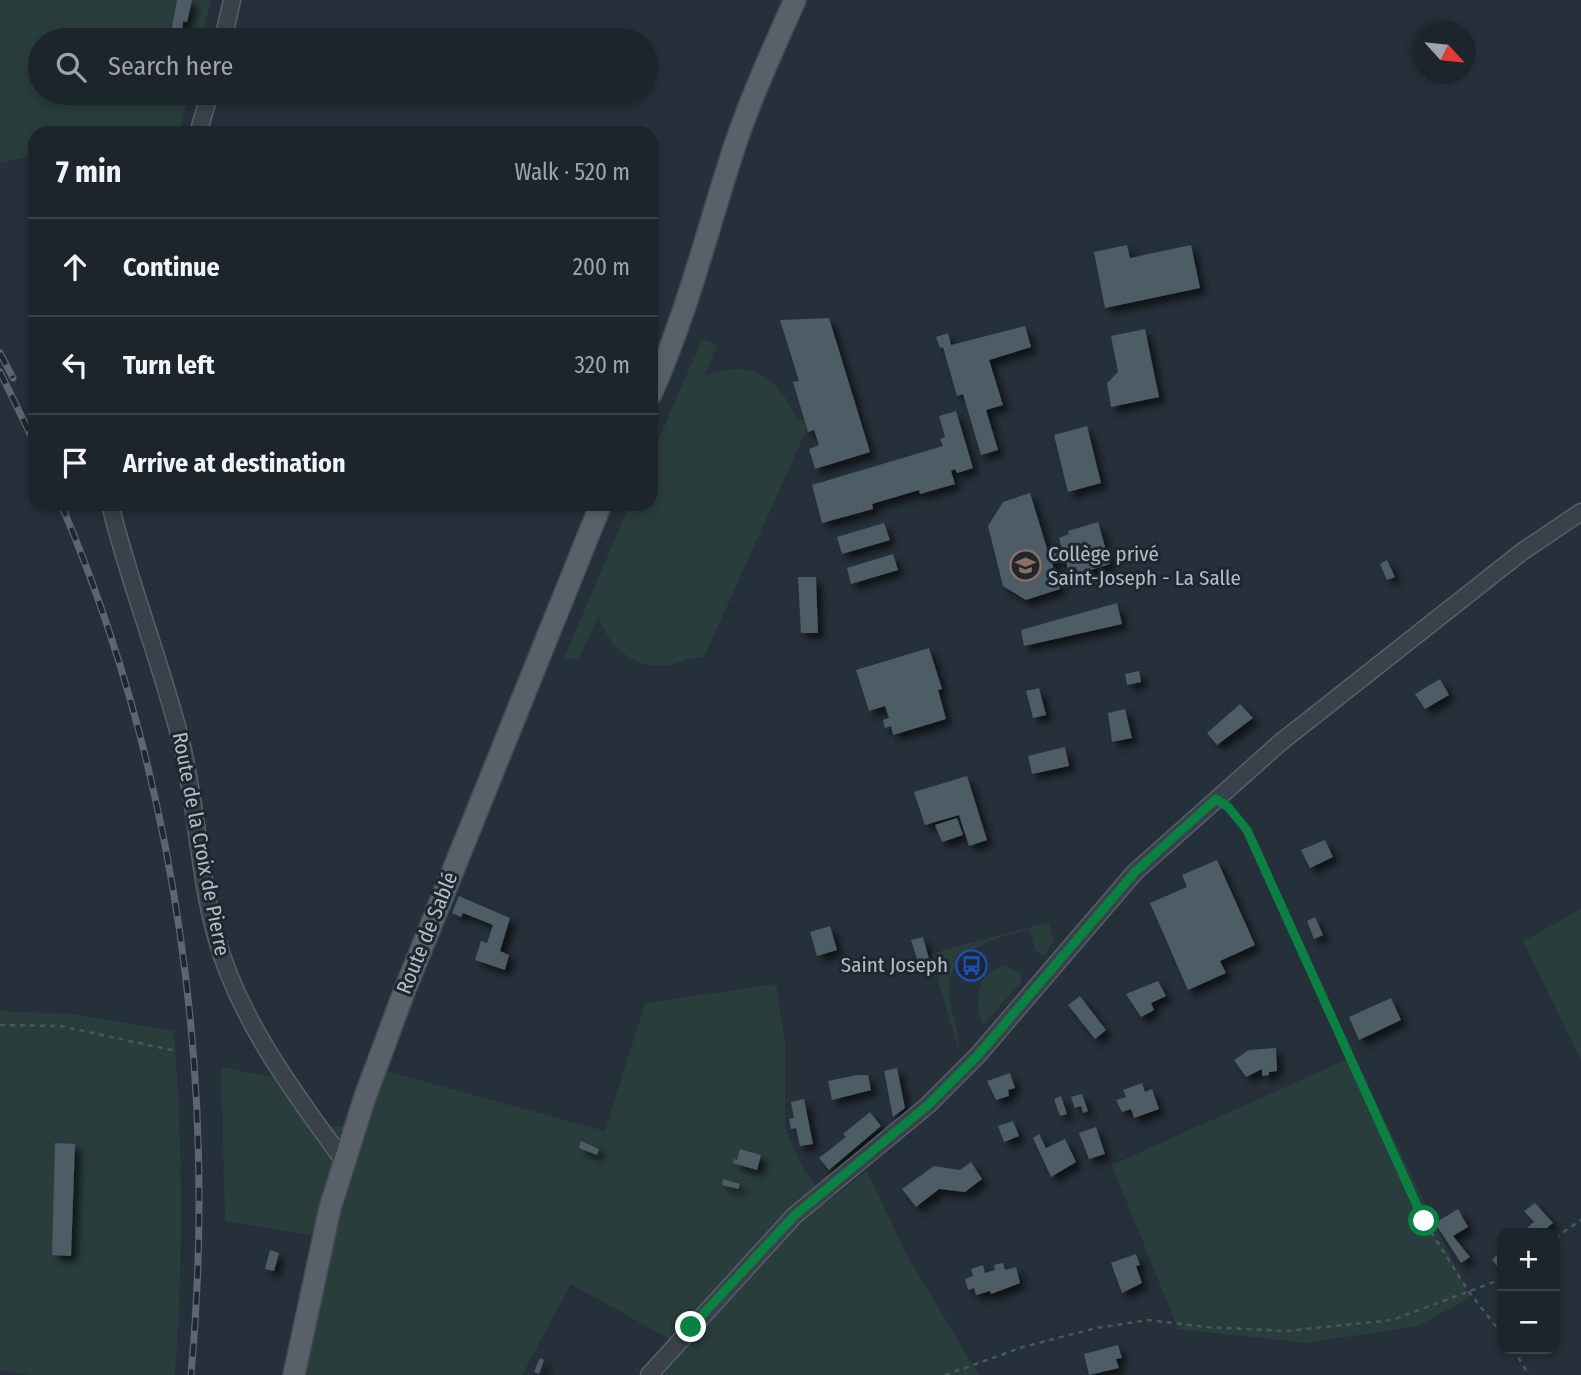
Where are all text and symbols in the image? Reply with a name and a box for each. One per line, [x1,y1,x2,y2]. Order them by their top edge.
north arrow [1413,21,1476,84]
search box [28,28,658,105]
icon: search [52,48,90,86]
text: Search here [108,51,233,82]
text: 7 min [56,154,121,190]
text: Walk · 520 m [514,158,630,186]
icon: ahead [56,248,94,286]
text: Continue [123,252,220,283]
text: 200 m [573,253,630,281]
icon: left [56,346,94,384]
text: Turn left [123,350,215,381]
text: 320 m [575,351,630,379]
icon: arrive [56,444,94,482]
text: Arrive at destination [123,448,346,479]
place label: Collège privé Saint-Joseph - La Salle [1048,541,1241,591]
school or university icon: Collège privé Saint-Joseph - La Salle [1008,549,1042,583]
street label: Route de la Croix de Pierre [167,730,235,958]
street label: Route de Sablé [391,868,463,998]
bus stop icon: Saint Joseph [954,948,988,982]
place label: Saint Joseph [841,952,948,978]
route start [1408,1205,1439,1236]
map controls [1497,1228,1560,1354]
button: + [1497,1228,1560,1291]
button: − [1497,1291,1560,1354]
route end [675,1311,706,1342]

